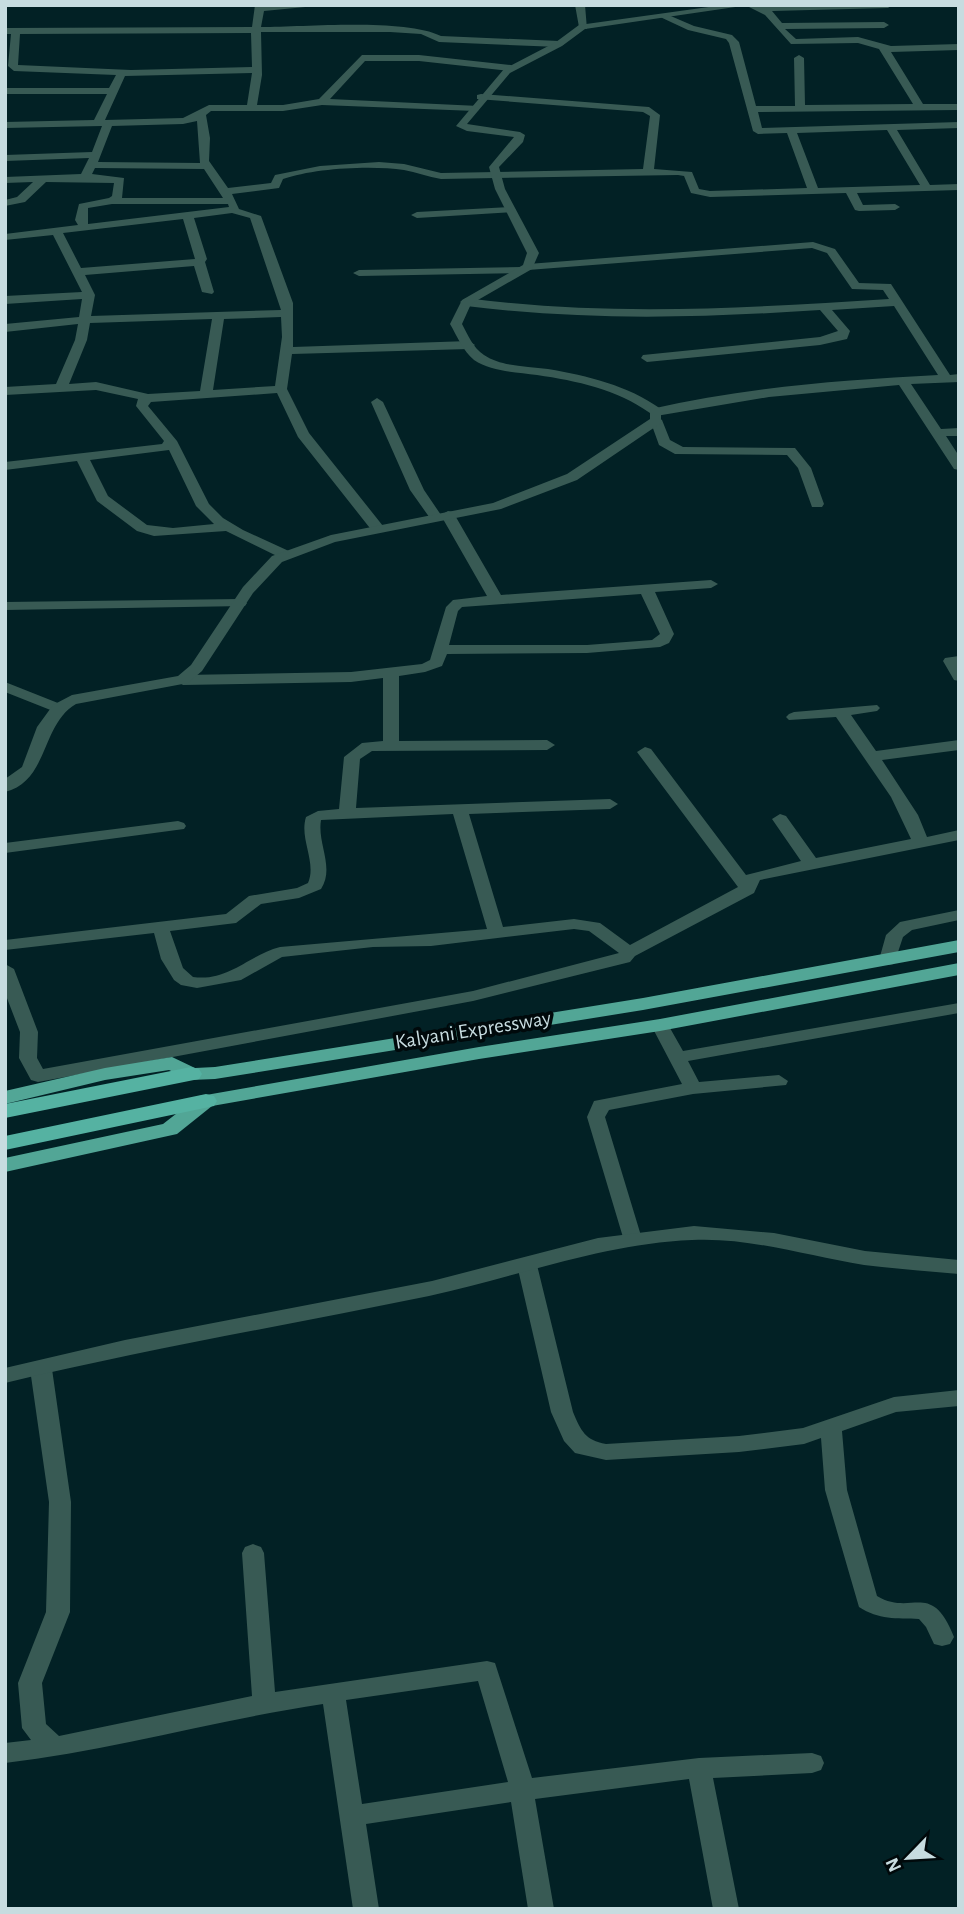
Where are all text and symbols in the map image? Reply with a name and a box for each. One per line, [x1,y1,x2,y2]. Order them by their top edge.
street label: Kalyani Expressway [394,1007,552,1053]
north arrow [873,1823,943,1893]
text: N [883,1855,905,1875]

